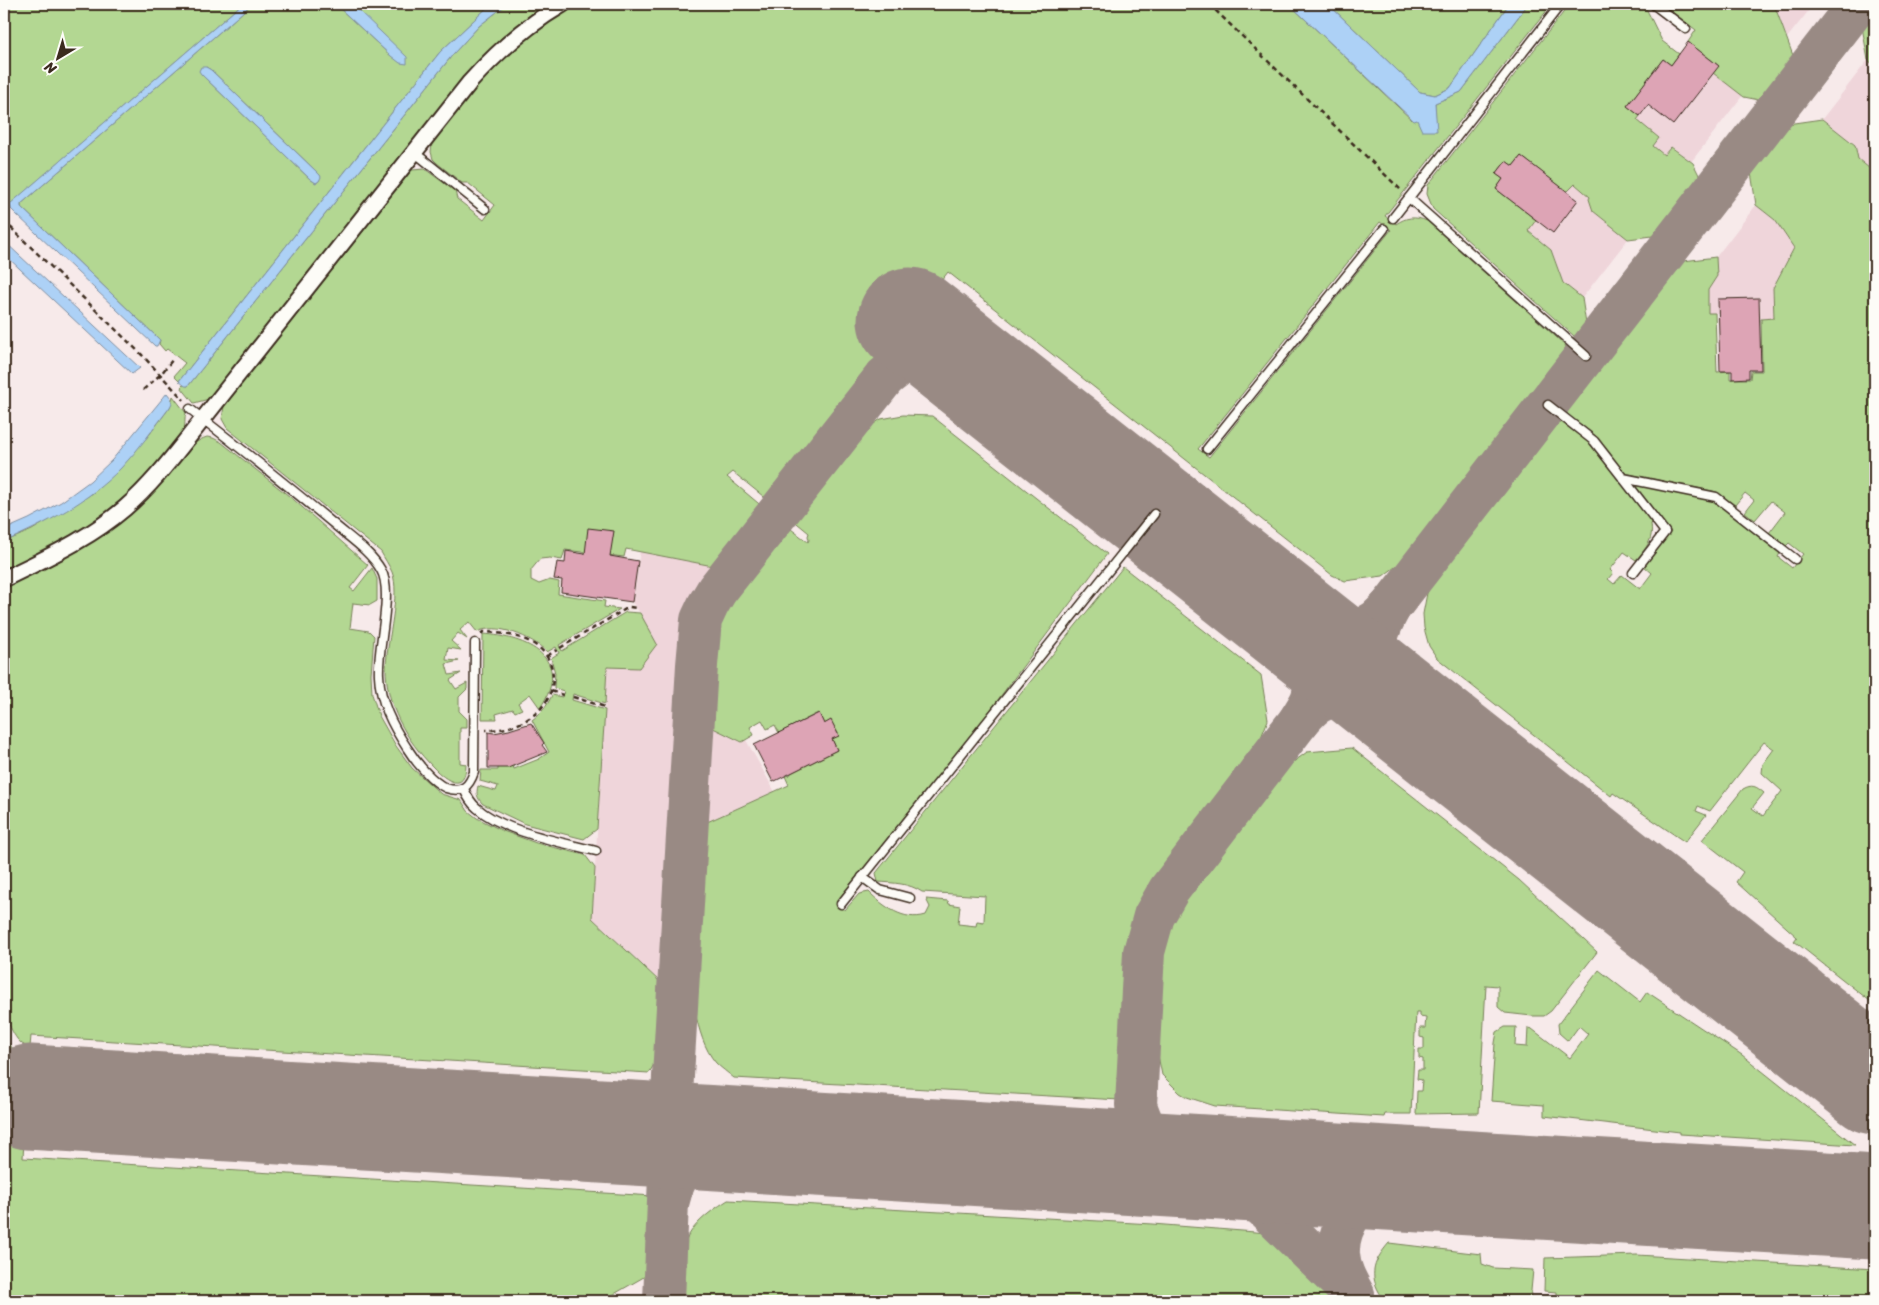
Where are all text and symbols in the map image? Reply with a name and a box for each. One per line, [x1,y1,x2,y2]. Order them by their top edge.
north arrow [32,32,82,82]
text: N [39,55,63,81]

